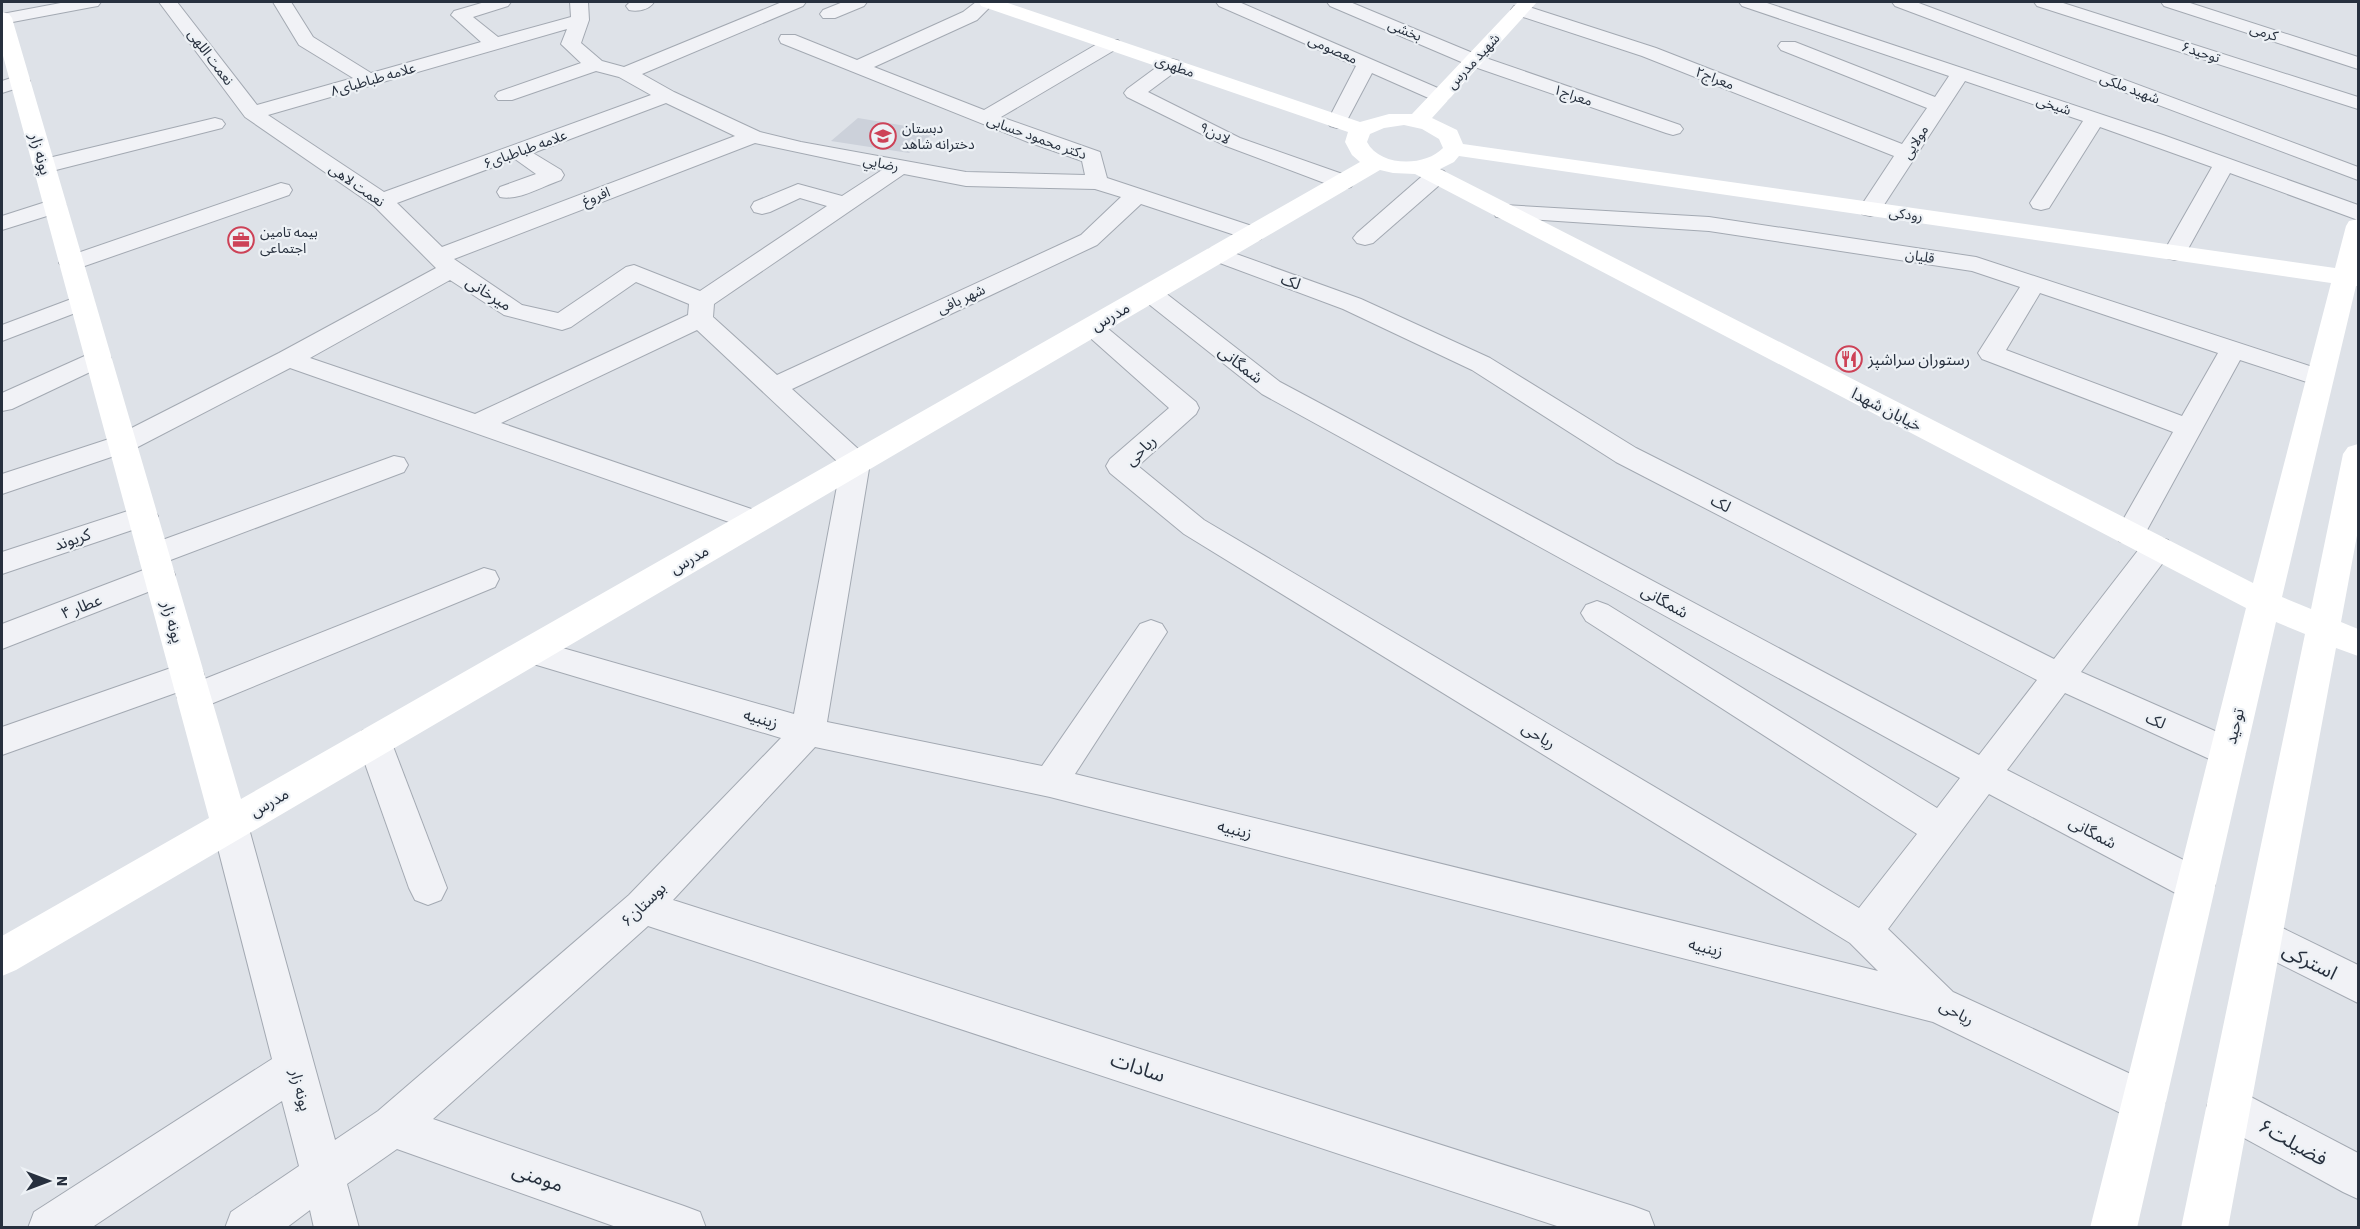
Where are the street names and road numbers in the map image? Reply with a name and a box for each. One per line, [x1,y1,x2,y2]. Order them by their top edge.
street label: بخشی [1385,15,1425,47]
street label: کرمی [2247,19,2281,47]
street label: نعمت اللهی [182,25,238,90]
street label: شهید مدرس [1443,29,1505,94]
street label: معصومی [1305,30,1361,70]
street label: توحید۶ [2179,37,2223,69]
street label: مطهری [1152,51,1197,83]
street label: علامه طباطبای۸ [328,58,418,102]
street label: معراج۲ [1692,62,1737,95]
street label: شهید ملکی [2097,68,2162,109]
street label: معراج۱ [1550,80,1595,112]
street label: شیخی [2034,91,2074,121]
street label: دکتر محمود حسابی [984,111,1090,165]
street label: لادن۹ [1196,118,1234,150]
street label: مولایی [1898,122,1934,163]
street label: علامه طباطبای۶ [481,126,570,174]
street label: پونه زار [23,130,57,178]
street label: رضایي [861,151,900,177]
street label: نعمت لاهی [325,159,388,212]
street label: افروغ [579,182,613,211]
street label: رودکی [1888,203,1924,227]
street label: قلیان [1904,245,1936,269]
street label: لک [1278,268,1304,296]
street label: میرخانی [461,271,516,316]
street label: شهر بافی [934,280,989,320]
street label: مدرس [1087,297,1134,337]
street label: شمگانی [1214,341,1267,389]
street label: خیابان شهدا [1848,383,1925,437]
street label: ریاحی [1120,430,1161,471]
street label: لک [1707,490,1734,518]
street label: کریوند [51,523,94,556]
street label: مدرس [666,540,713,580]
street label: شمگانی [1637,580,1692,624]
street label: عطار ۴ [58,589,105,625]
street label: پونه زار [155,598,189,646]
street label: زینبیه [741,704,781,734]
street label: توحید [2220,706,2250,746]
street label: لک [2142,707,2169,735]
street label: ریاحی [1517,717,1560,755]
street label: مدرس [246,783,293,823]
street label: شمگانی [2065,811,2120,854]
street label: زینبیه [1215,815,1254,845]
street label: بوستان۶ [616,878,671,932]
street label: زینبیه [1686,933,1725,963]
street label: استرکی [2277,936,2342,988]
street label: ریاحی [1935,995,1978,1031]
street label: سادات [1107,1046,1168,1090]
street label: پونه زار [284,1066,316,1114]
street label: فضیلت۶ [2253,1113,2332,1173]
street label: مومنی [509,1156,567,1200]

